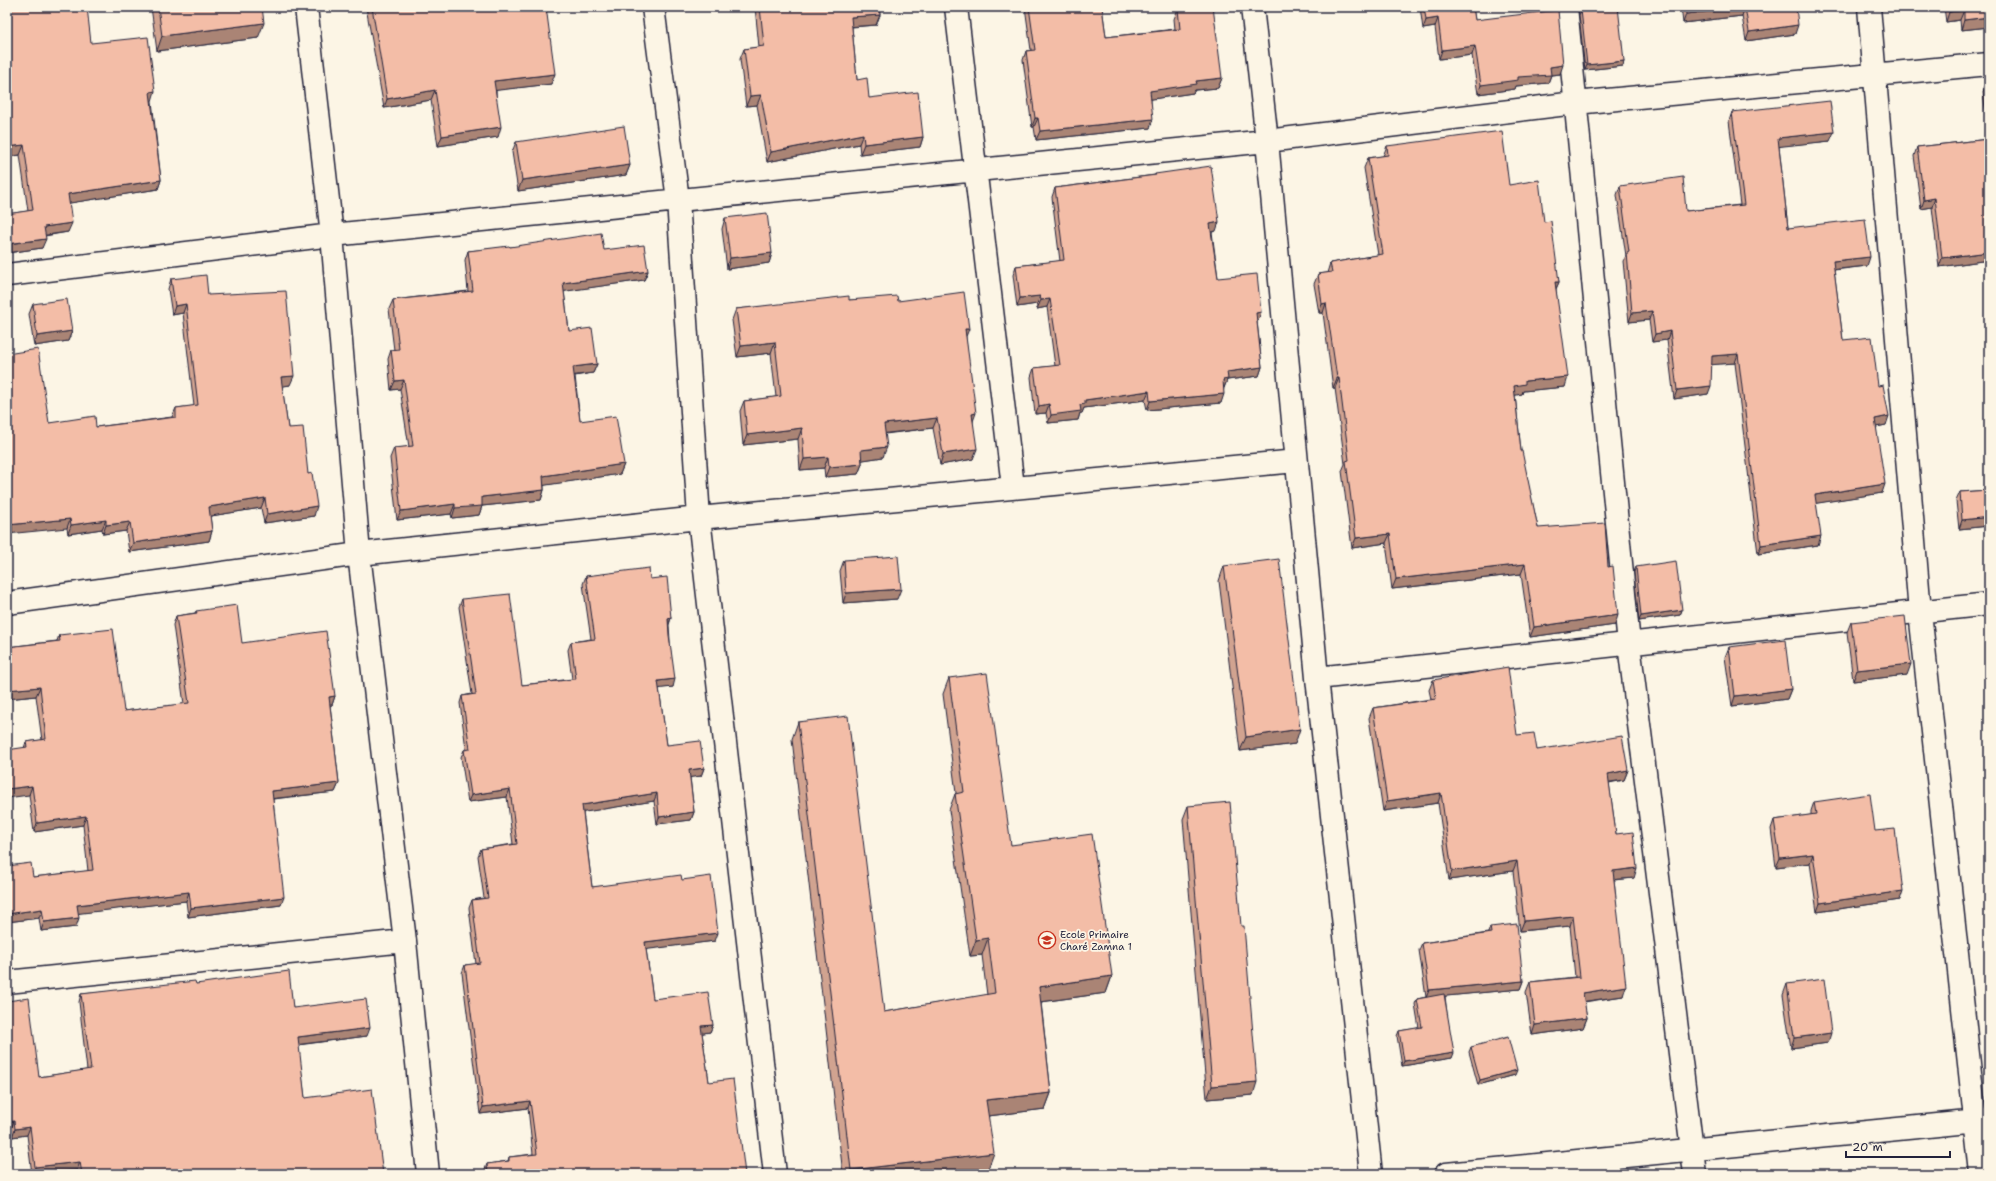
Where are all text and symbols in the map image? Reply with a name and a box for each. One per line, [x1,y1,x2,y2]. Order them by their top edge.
place label: Ecole Primaire Charé Zamna 1 [1060,928,1132,953]
school or university icon: Ecole Primaire Charé Zamna 1 [1037,930,1057,950]
scale bar [1846,1133,1950,1159]
text: 20 m [1852,1139,1883,1155]

